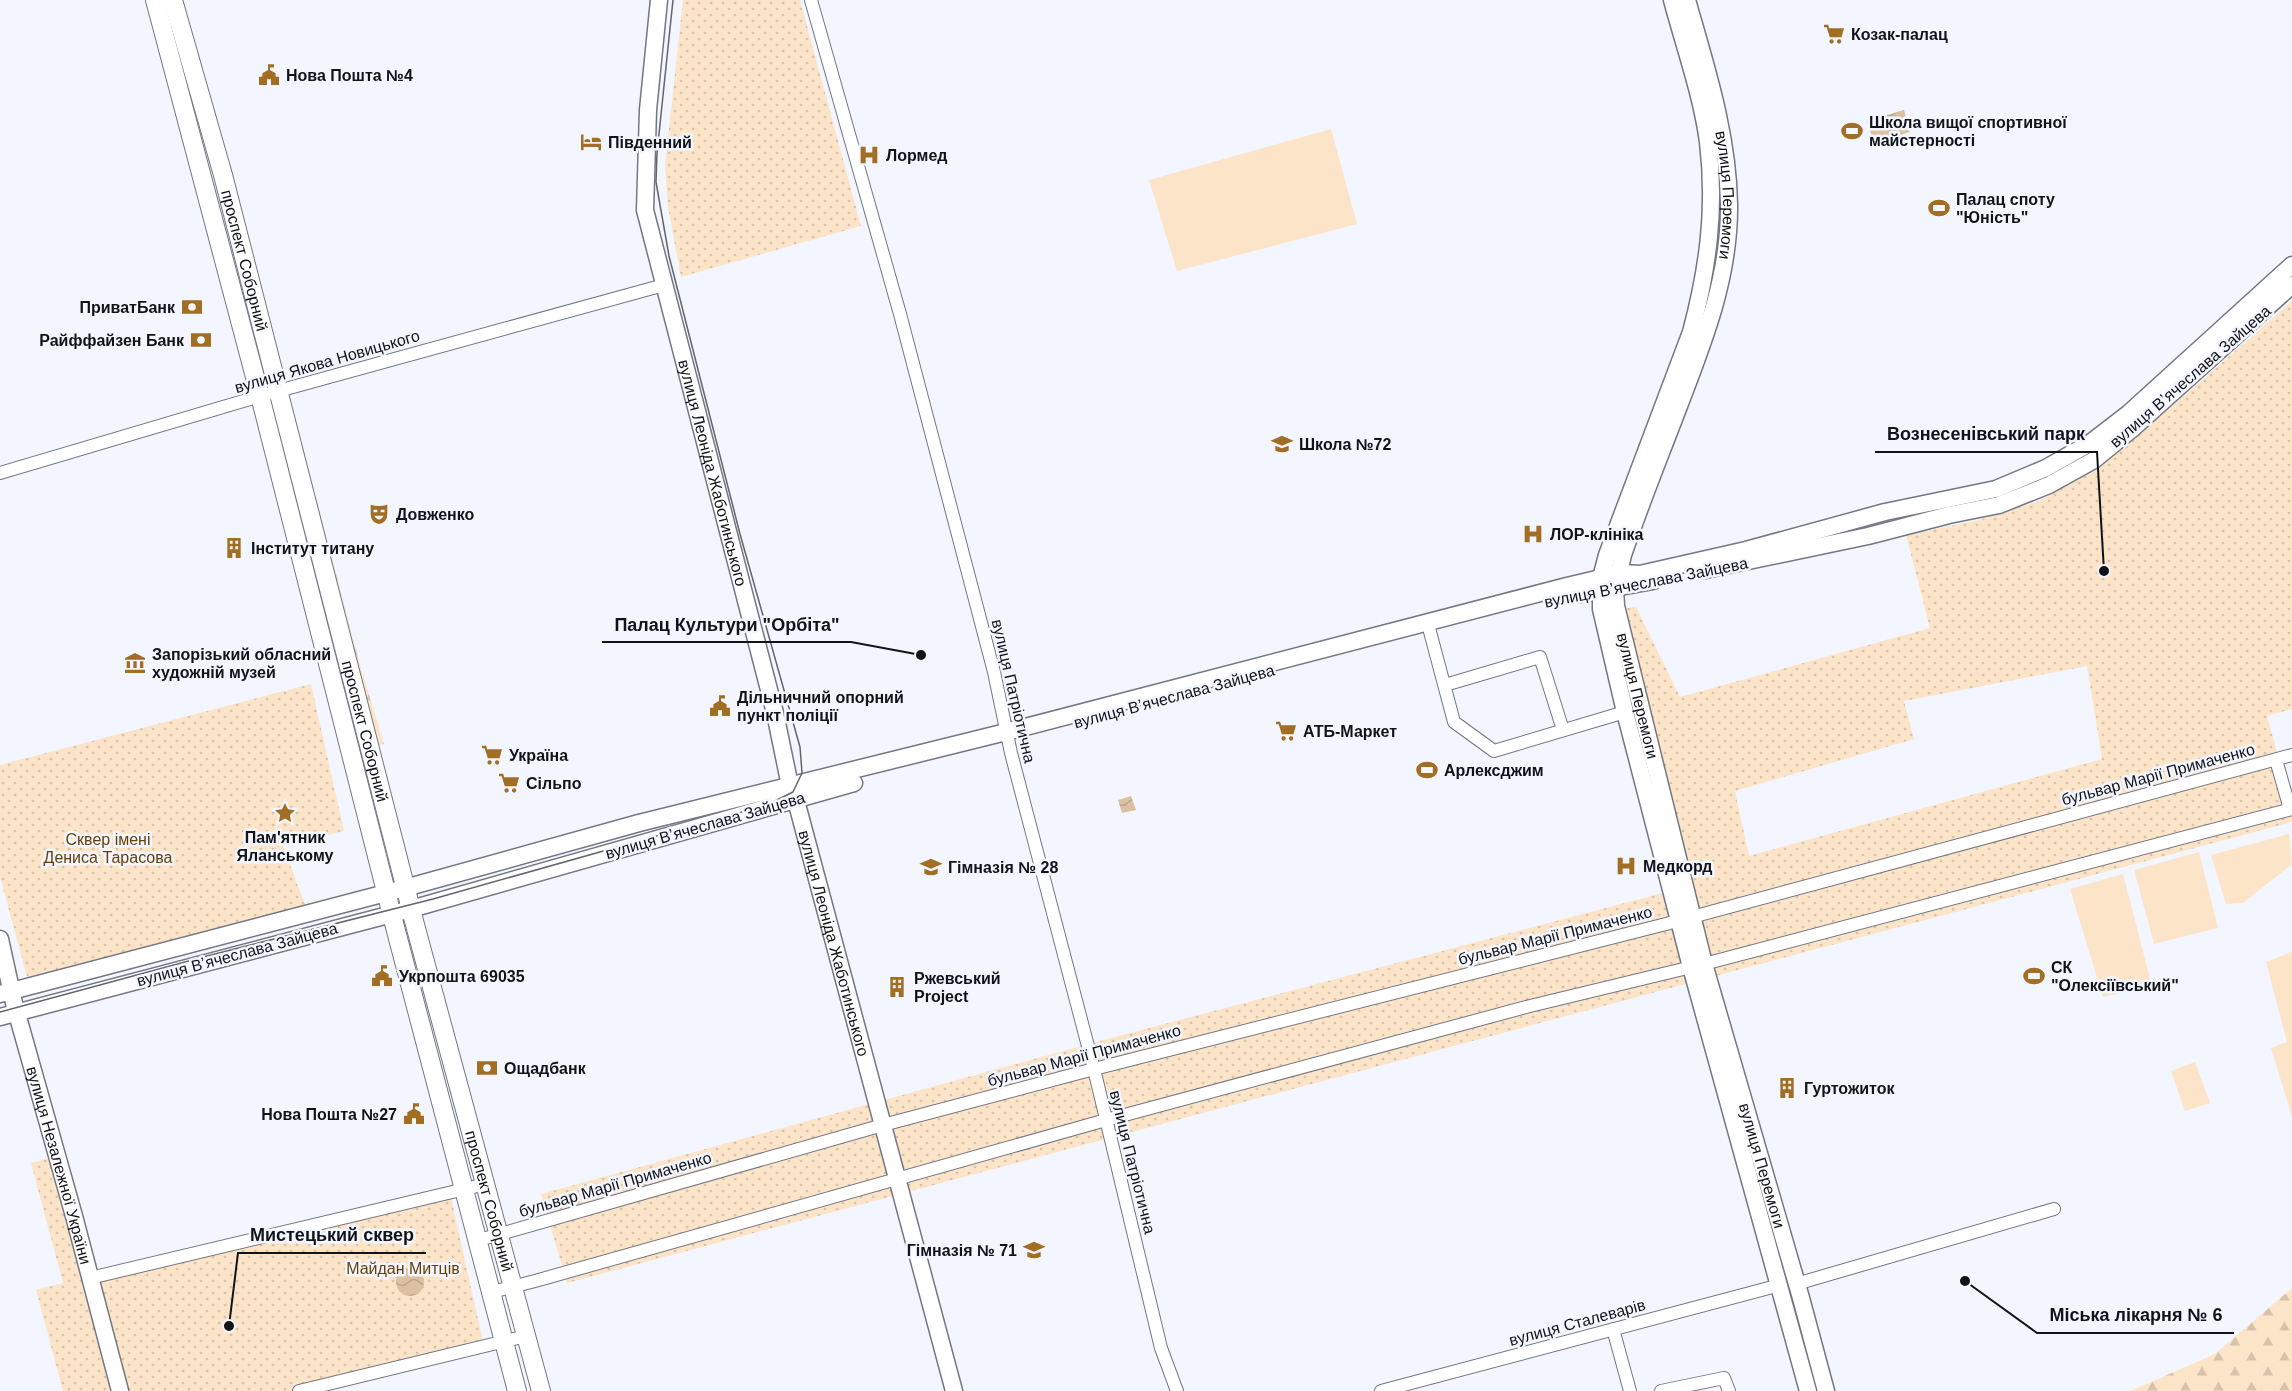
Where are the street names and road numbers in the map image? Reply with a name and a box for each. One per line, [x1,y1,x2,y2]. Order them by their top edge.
street label: вулиця Перемоги [1712,130,1737,261]
street label: проспект Соборний [218,188,271,333]
street label: вулиця Вʼячеслава Зайцева [2107,302,2274,451]
street label: вулиця Якова Новицького [233,327,422,396]
street label: вулиця Леоніда Жаботинського [675,358,750,588]
street label: вулиця Вʼячеслава Зайцева [1543,554,1749,611]
street label: вулиця Патріотична [989,618,1038,765]
street label: вулиця Перемоги [1614,631,1661,761]
street label: проспект Соборний [339,659,391,804]
street label: вулиця Вʼячеслава Зайцева [1072,661,1276,731]
street label: бульвар Марії Примаченко [2060,740,2257,809]
street label: вулиця Вʼячеслава Зайцева [603,789,807,862]
street label: вулиця Леоніда Жаботинського [795,828,872,1058]
street label: бульвар Марії Примаченко [1456,903,1654,968]
street label: вулиця Вʼячеслава Зайцева [135,919,339,989]
street label: бульвар Марії Примаченко [986,1021,1183,1090]
street label: вулиця Незалежної України [23,1065,94,1266]
street label: вулиця Патріотична [1106,1089,1159,1236]
street label: вулиця Перемоги [1736,1101,1788,1230]
street label: проспект Соборний [462,1129,516,1273]
street label: бульвар Марії Примаченко [517,1149,713,1220]
street label: вулиця Сталеварів [1507,1296,1647,1349]

